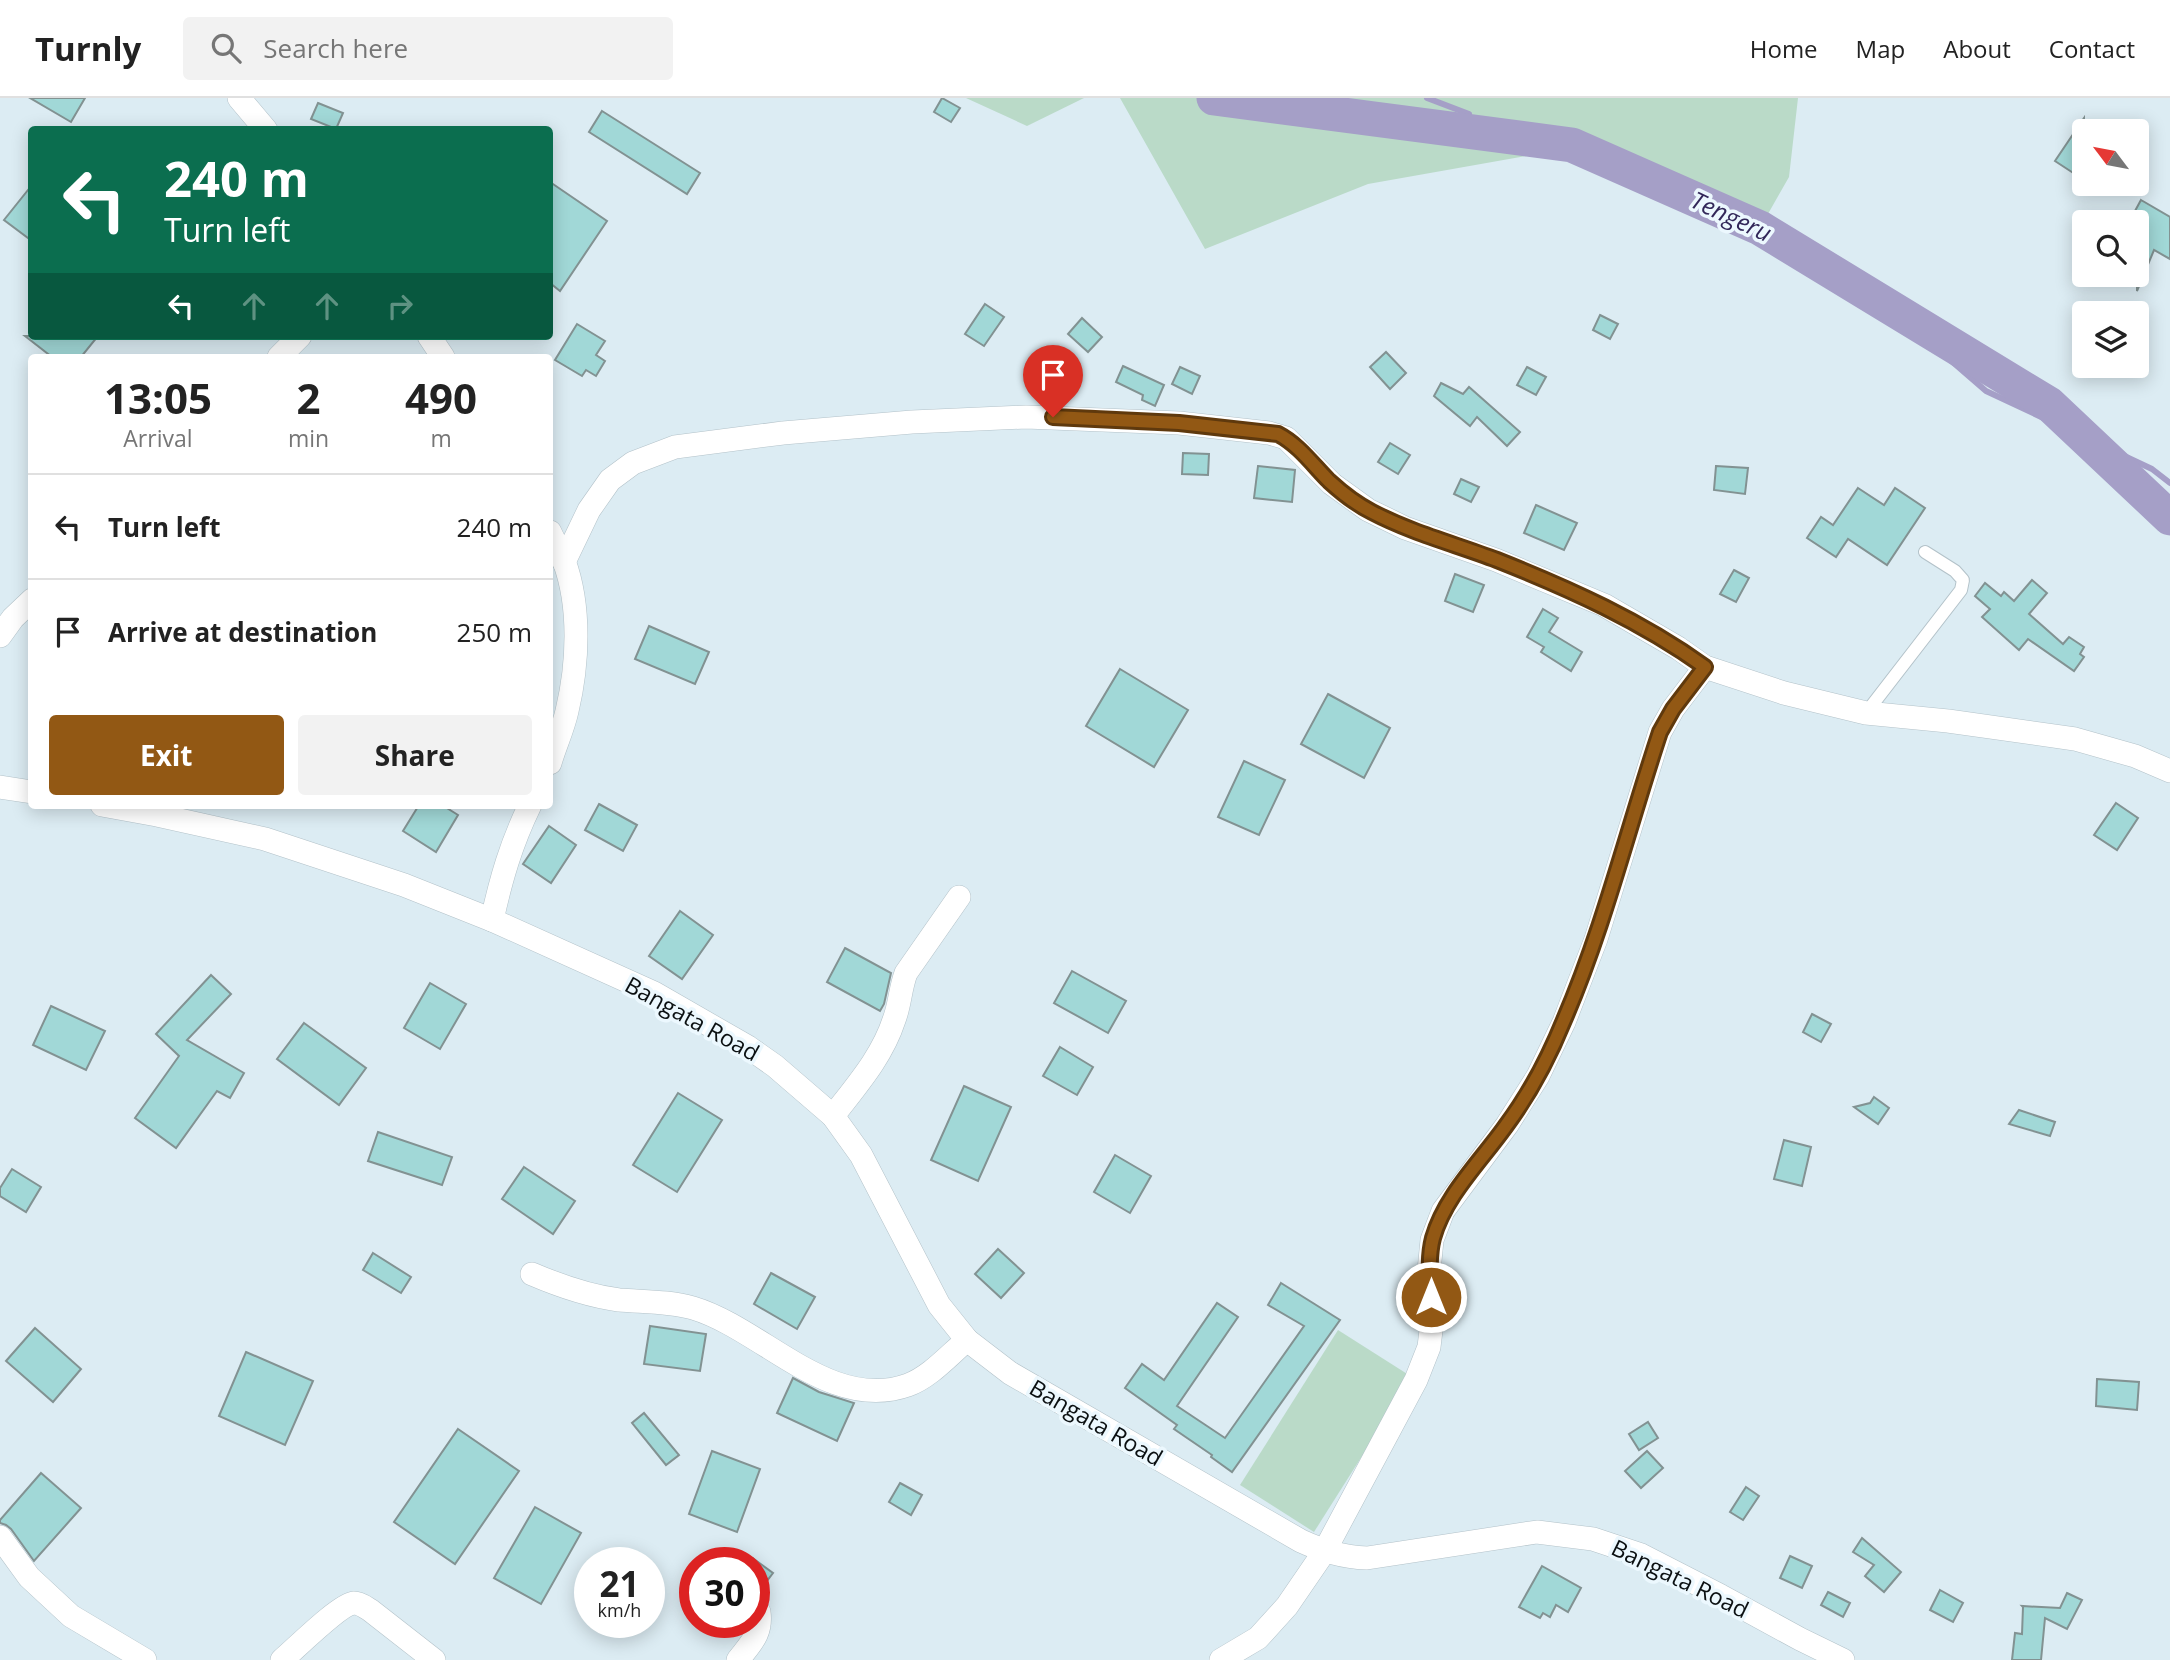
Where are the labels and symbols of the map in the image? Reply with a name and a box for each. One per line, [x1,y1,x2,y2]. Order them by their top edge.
north arrow [2072,119,2149,196]
water label: Tengeru [1686,183,1777,249]
pin [1023,345,1083,417]
street label: Bangata Road [620,968,765,1068]
position arrow [1394,1260,1468,1334]
street label: Bangata Road [1024,1371,1169,1473]
street label: Bangata Road [1607,1531,1754,1625]
speed limit sign: 30 [679,1547,770,1638]

